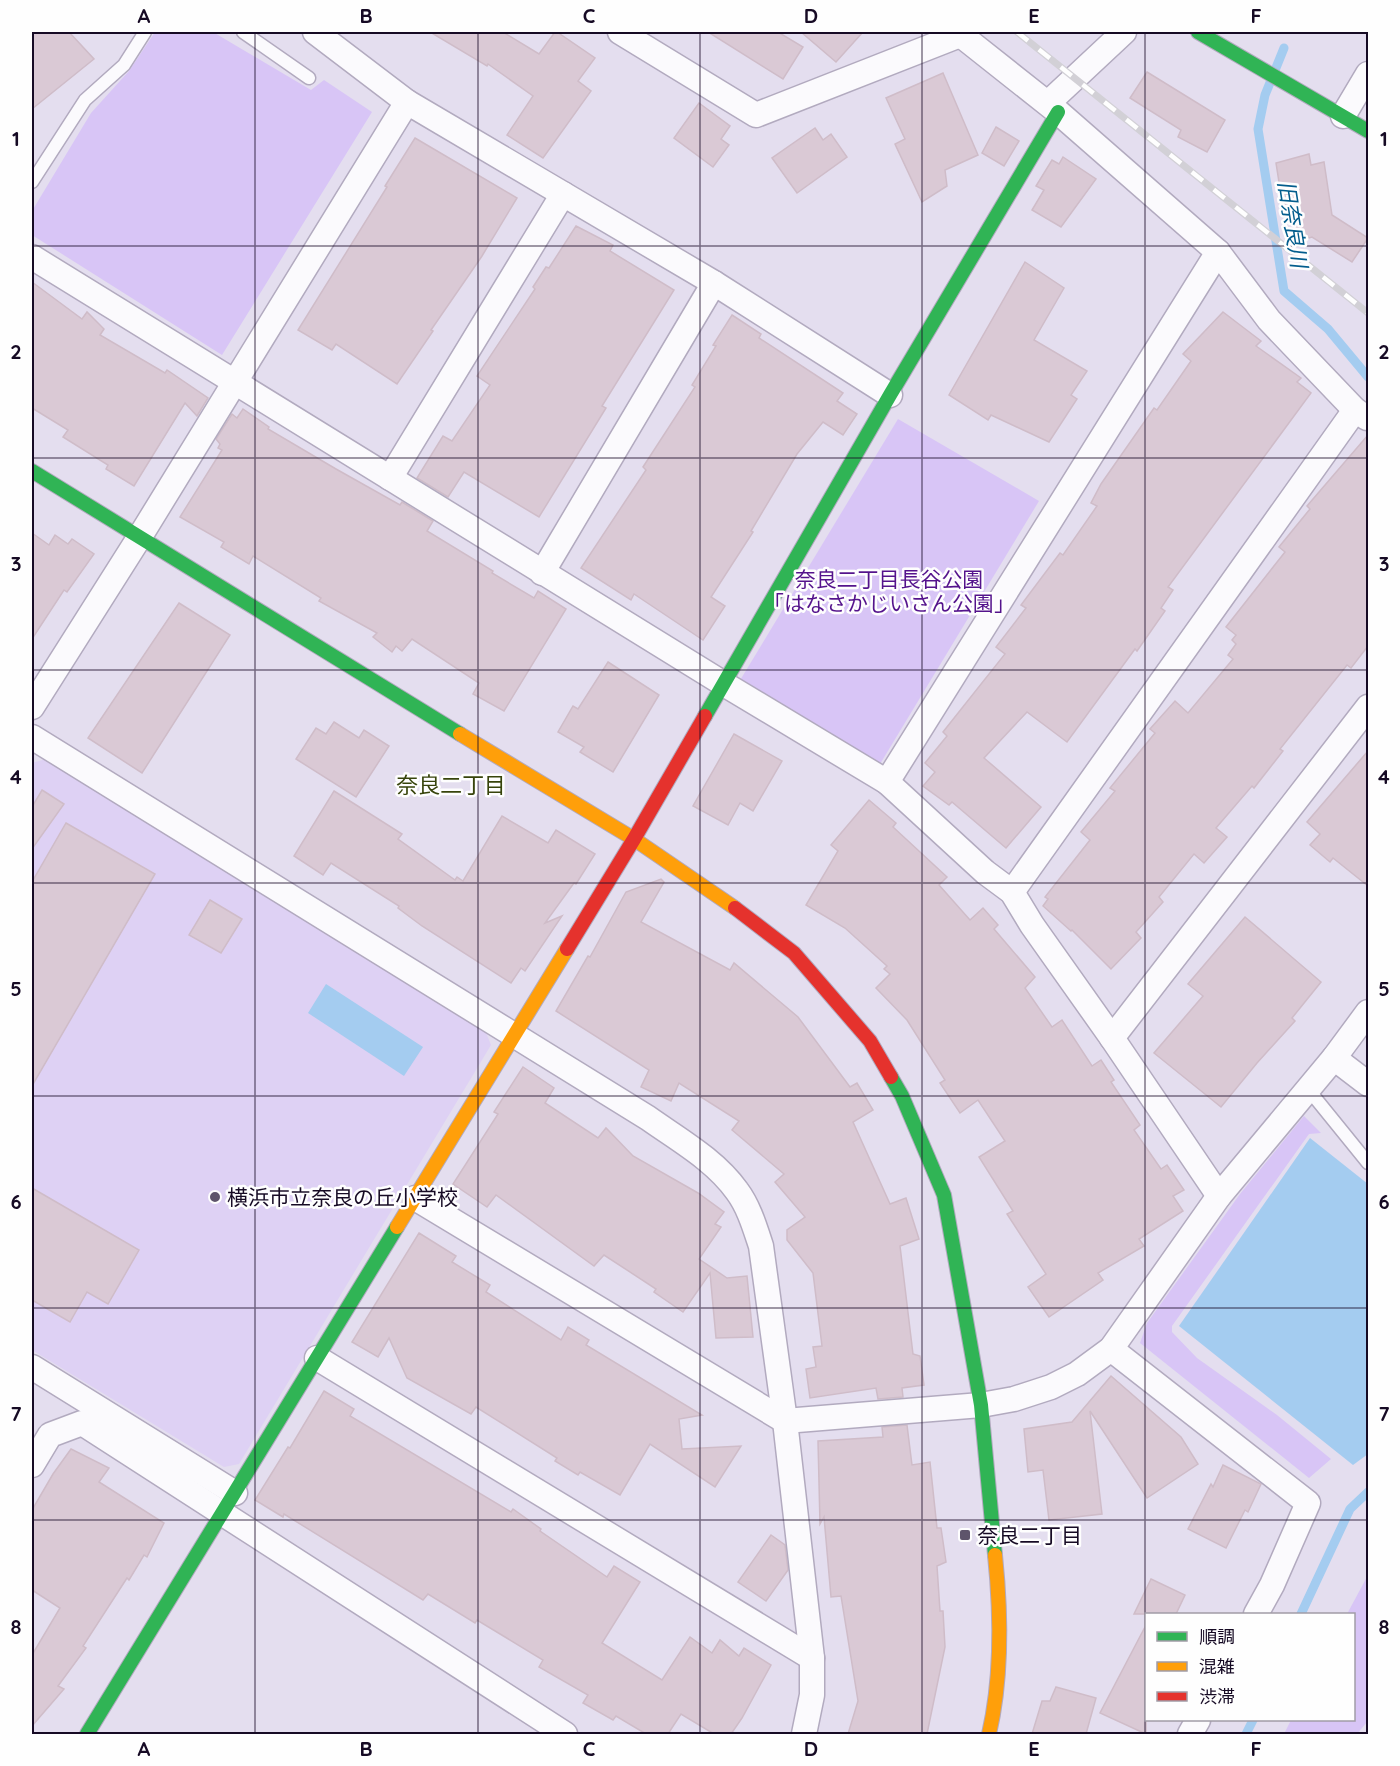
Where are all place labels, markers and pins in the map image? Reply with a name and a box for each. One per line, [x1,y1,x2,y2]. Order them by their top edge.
place label: 横浜市立奈良の丘小学校 [227,1184,458,1210]
marker: 横浜市立奈良の丘小学校 [208,1190,222,1204]
place label: 奈良二丁目 [977,1522,1082,1548]
marker: 奈良二丁目 [958,1528,972,1542]

